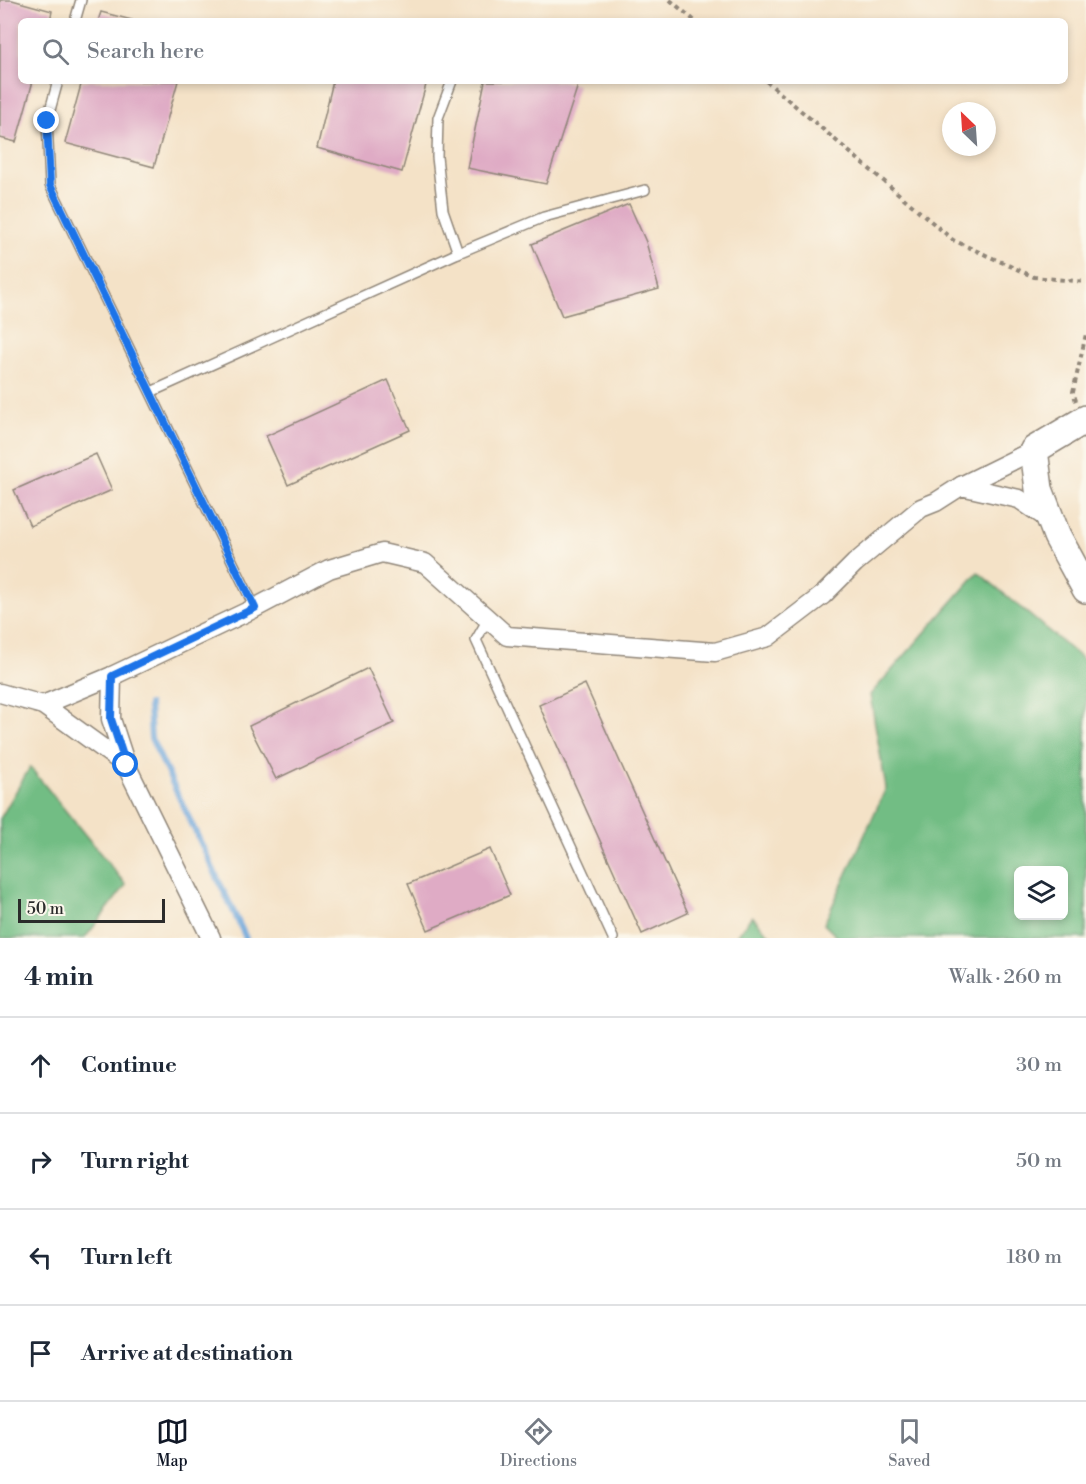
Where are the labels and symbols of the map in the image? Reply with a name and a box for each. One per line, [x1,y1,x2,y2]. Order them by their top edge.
north arrow [942,102,996,156]
route end [33,107,59,133]
route start [112,751,138,777]
scale bar [18,896,165,924]

